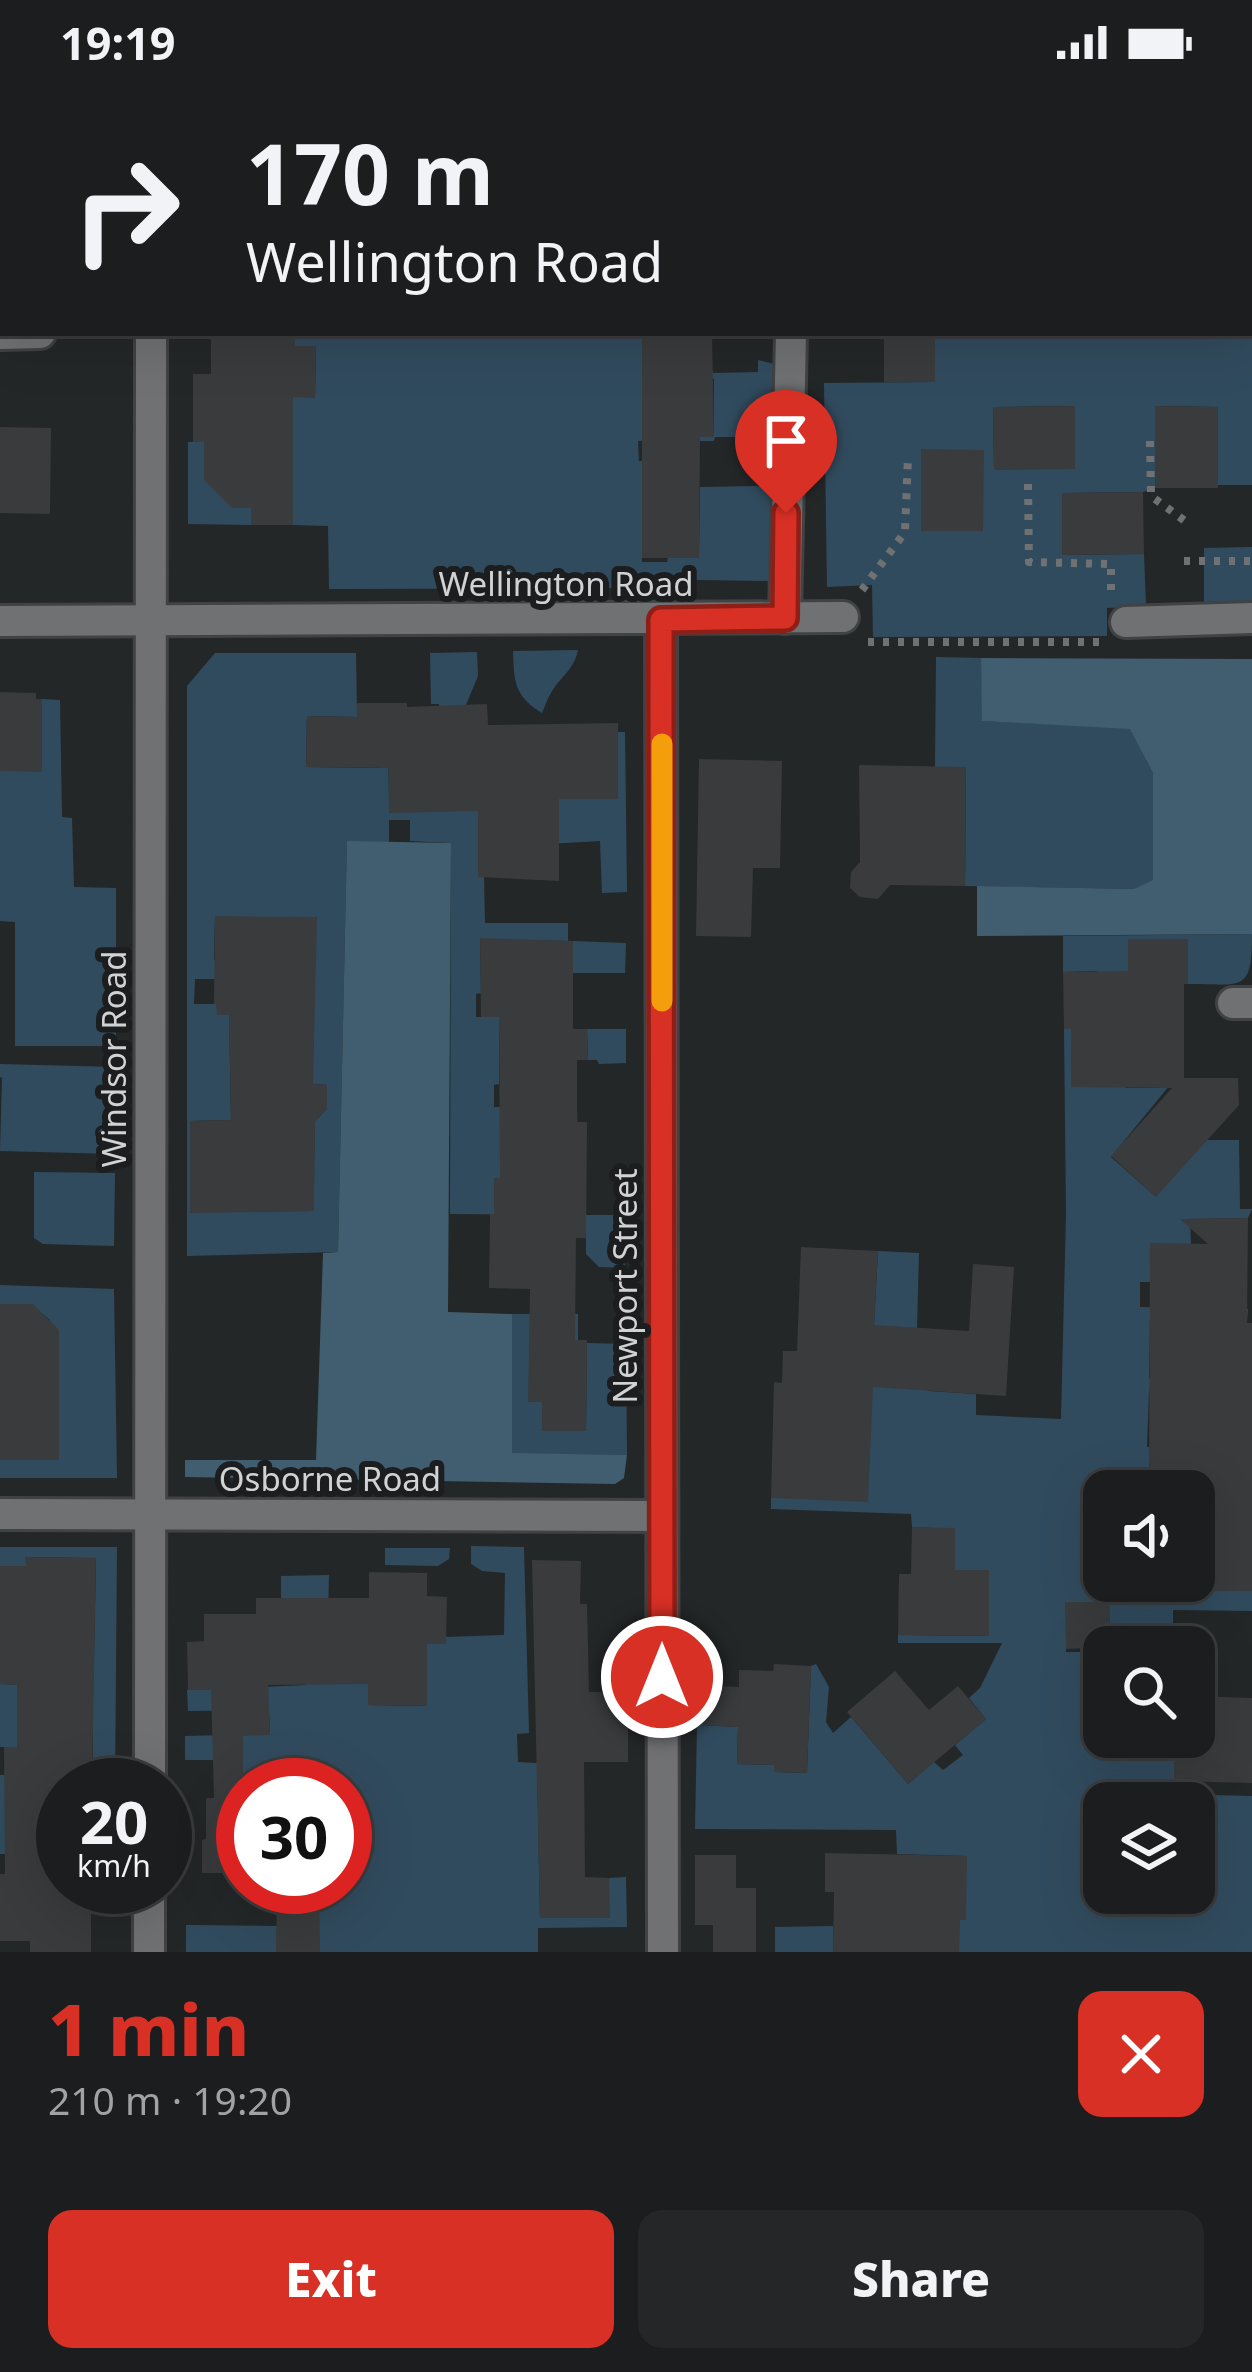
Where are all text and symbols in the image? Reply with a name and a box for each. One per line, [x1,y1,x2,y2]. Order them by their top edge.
text: 19:19 [60,12,176,73]
text: 170 m [246,115,494,230]
icon: right [48,132,204,288]
text: Wellington Road [246,224,663,298]
pin [735,390,837,513]
icon: arrive [753,408,819,474]
street label: Wellington Road [438,561,694,606]
street label: Windsor Road [91,950,136,1168]
street label: Newport Street [602,1168,647,1404]
street label: Osborne Road [219,1456,441,1501]
map controls [1083,1470,1215,1914]
button: sound [1083,1470,1215,1602]
position arrow [599,1614,725,1740]
button: search [1083,1626,1215,1758]
speed limit sign: 30 [216,1758,372,1914]
text: 20 [80,1780,148,1862]
button: layers [1083,1782,1215,1914]
text: km/h [77,1845,151,1886]
text: 1 min [48,1979,249,2077]
button: close [1078,1991,1204,2117]
text: 210 m · 19:20 [48,2073,292,2126]
button: Exit [48,2210,614,2348]
button: Share [638,2210,1204,2348]

